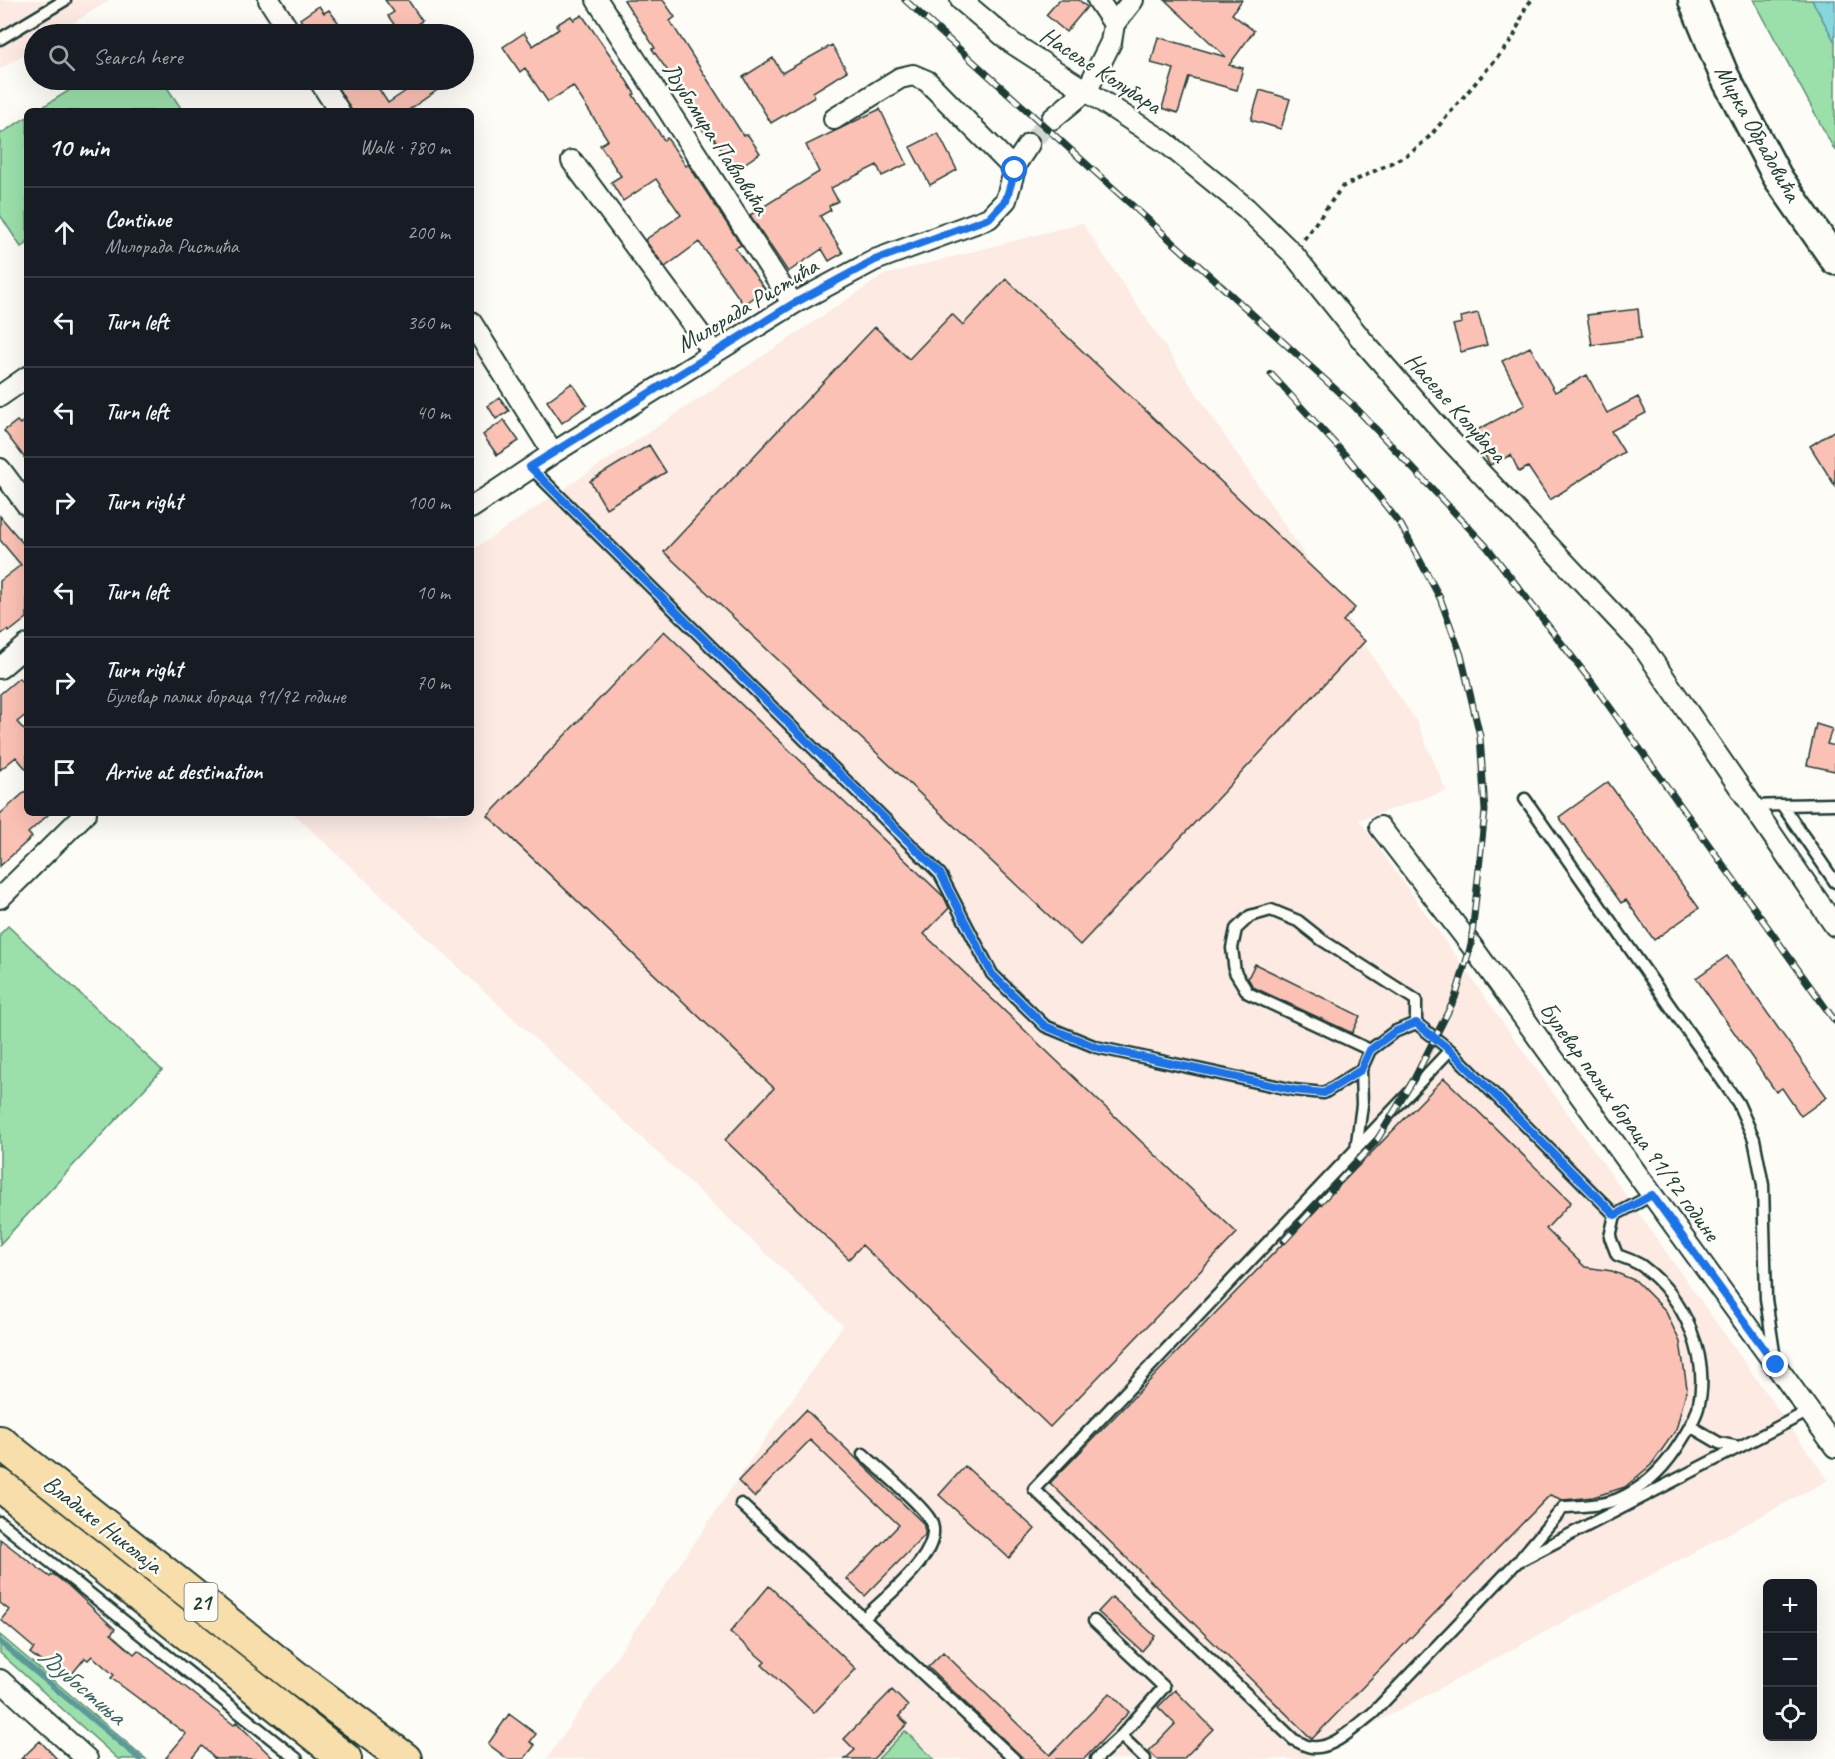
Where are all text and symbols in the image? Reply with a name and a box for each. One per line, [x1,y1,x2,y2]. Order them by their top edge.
street label: Насеље Колубара [1035,20,1168,121]
search box [24,24,474,90]
icon: search [45,41,78,74]
text: Search here [93,43,183,71]
street label: Љубомира Павловића [655,56,777,221]
street label: Мирка Обрадовића [1708,59,1809,208]
text: 10 min [48,131,110,164]
text: Walk · 780 m [360,135,450,160]
route start [1001,156,1027,182]
text: Continue [105,206,171,234]
icon: ahead [48,216,81,249]
text: 200 m [407,220,450,245]
text: Милорада Ристића [105,234,239,259]
street label: Милорада Ристића [671,250,825,359]
icon: left [48,306,81,339]
text: Turn left [105,308,169,336]
text: 360 m [407,310,450,335]
street label: Насеље Колубара [1399,346,1514,469]
icon: left [48,396,81,429]
text: Turn left [105,398,169,426]
text: 40 m [416,400,450,425]
icon: right [48,486,81,519]
text: Turn right [105,488,182,516]
text: 100 m [407,490,450,515]
icon: left [48,576,81,609]
text: Turn left [105,578,169,606]
text: 10 m [416,580,450,605]
text: Turn right [105,656,182,684]
icon: right [48,666,81,699]
text: 70 m [416,670,450,695]
text: Булевар палих бораца 91/92 године [105,684,346,709]
icon: arrive [48,756,81,789]
text: Arrive at destination [105,758,262,786]
street label: Булевар палих бораца 91/92 године [1533,995,1728,1248]
route end [1762,1351,1788,1377]
street label: Владике Николаја [37,1468,170,1581]
map controls [1763,1579,1817,1741]
button: + [1763,1579,1817,1633]
road number: 21 [184,1583,218,1621]
button: − [1763,1633,1817,1687]
water label: Љубостиња [31,1639,134,1733]
button: locate [1763,1687,1817,1741]

